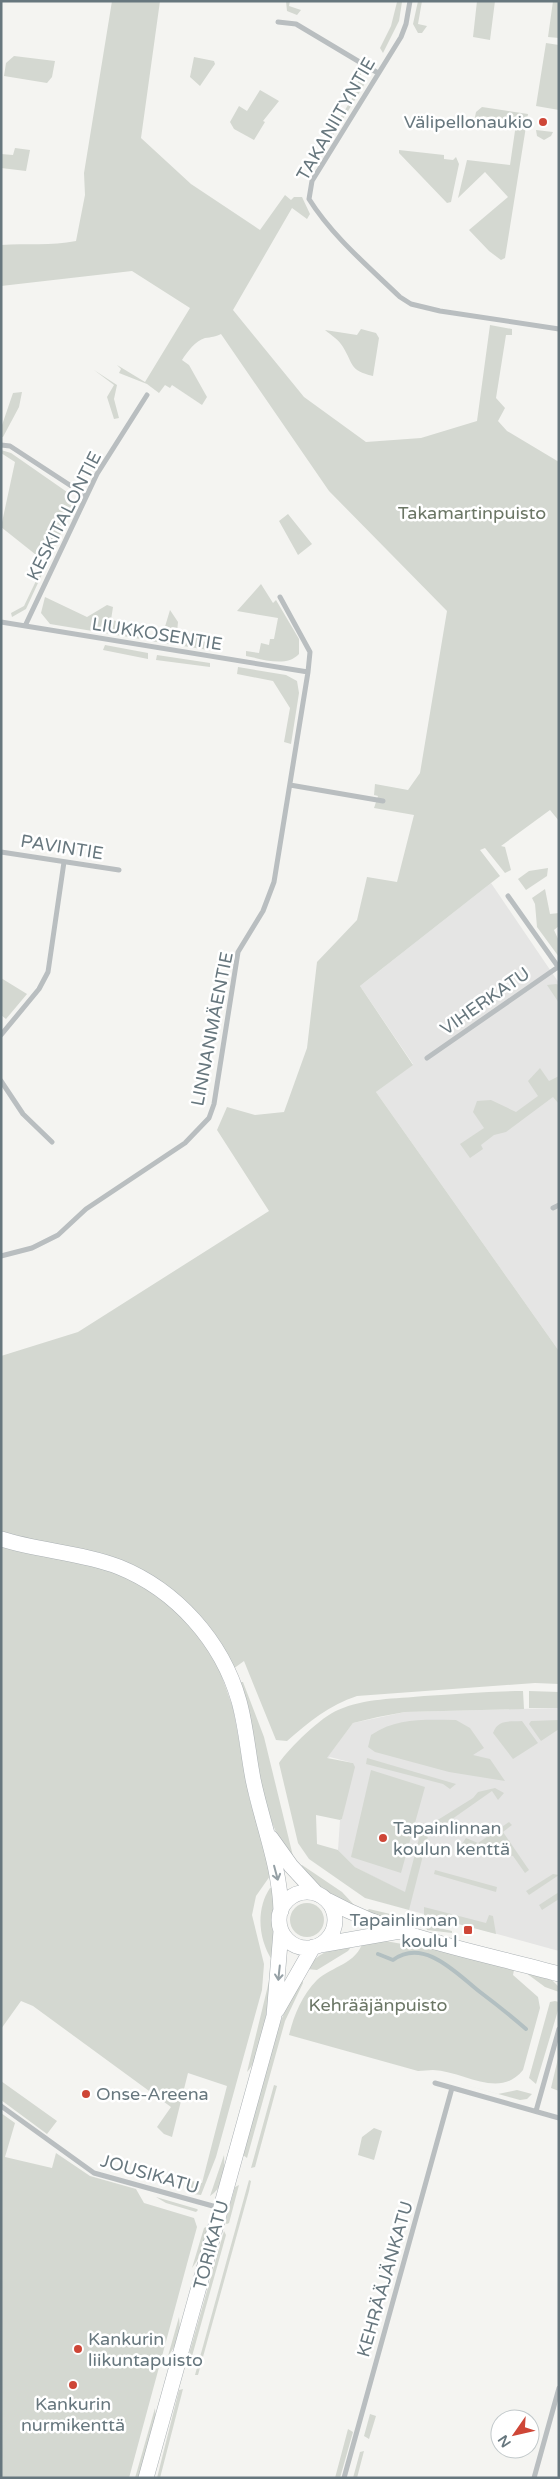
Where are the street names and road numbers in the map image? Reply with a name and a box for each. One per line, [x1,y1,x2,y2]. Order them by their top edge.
street label: TAKANIITYNTIE [292,54,380,184]
street label: KESKITALONTIE [22,448,106,584]
street label: LIUKKOSENTIE [90,613,224,655]
street label: PAVINTIE [19,830,105,864]
street label: LINNANMÄENTIE [186,950,238,1108]
street label: VIHERKATU [436,962,534,1040]
street label: JOUSIKATU [98,2149,202,2199]
street label: TORIKATU [189,2198,233,2292]
street label: KEHRÄÄJÄNKATU [352,2198,418,2360]

